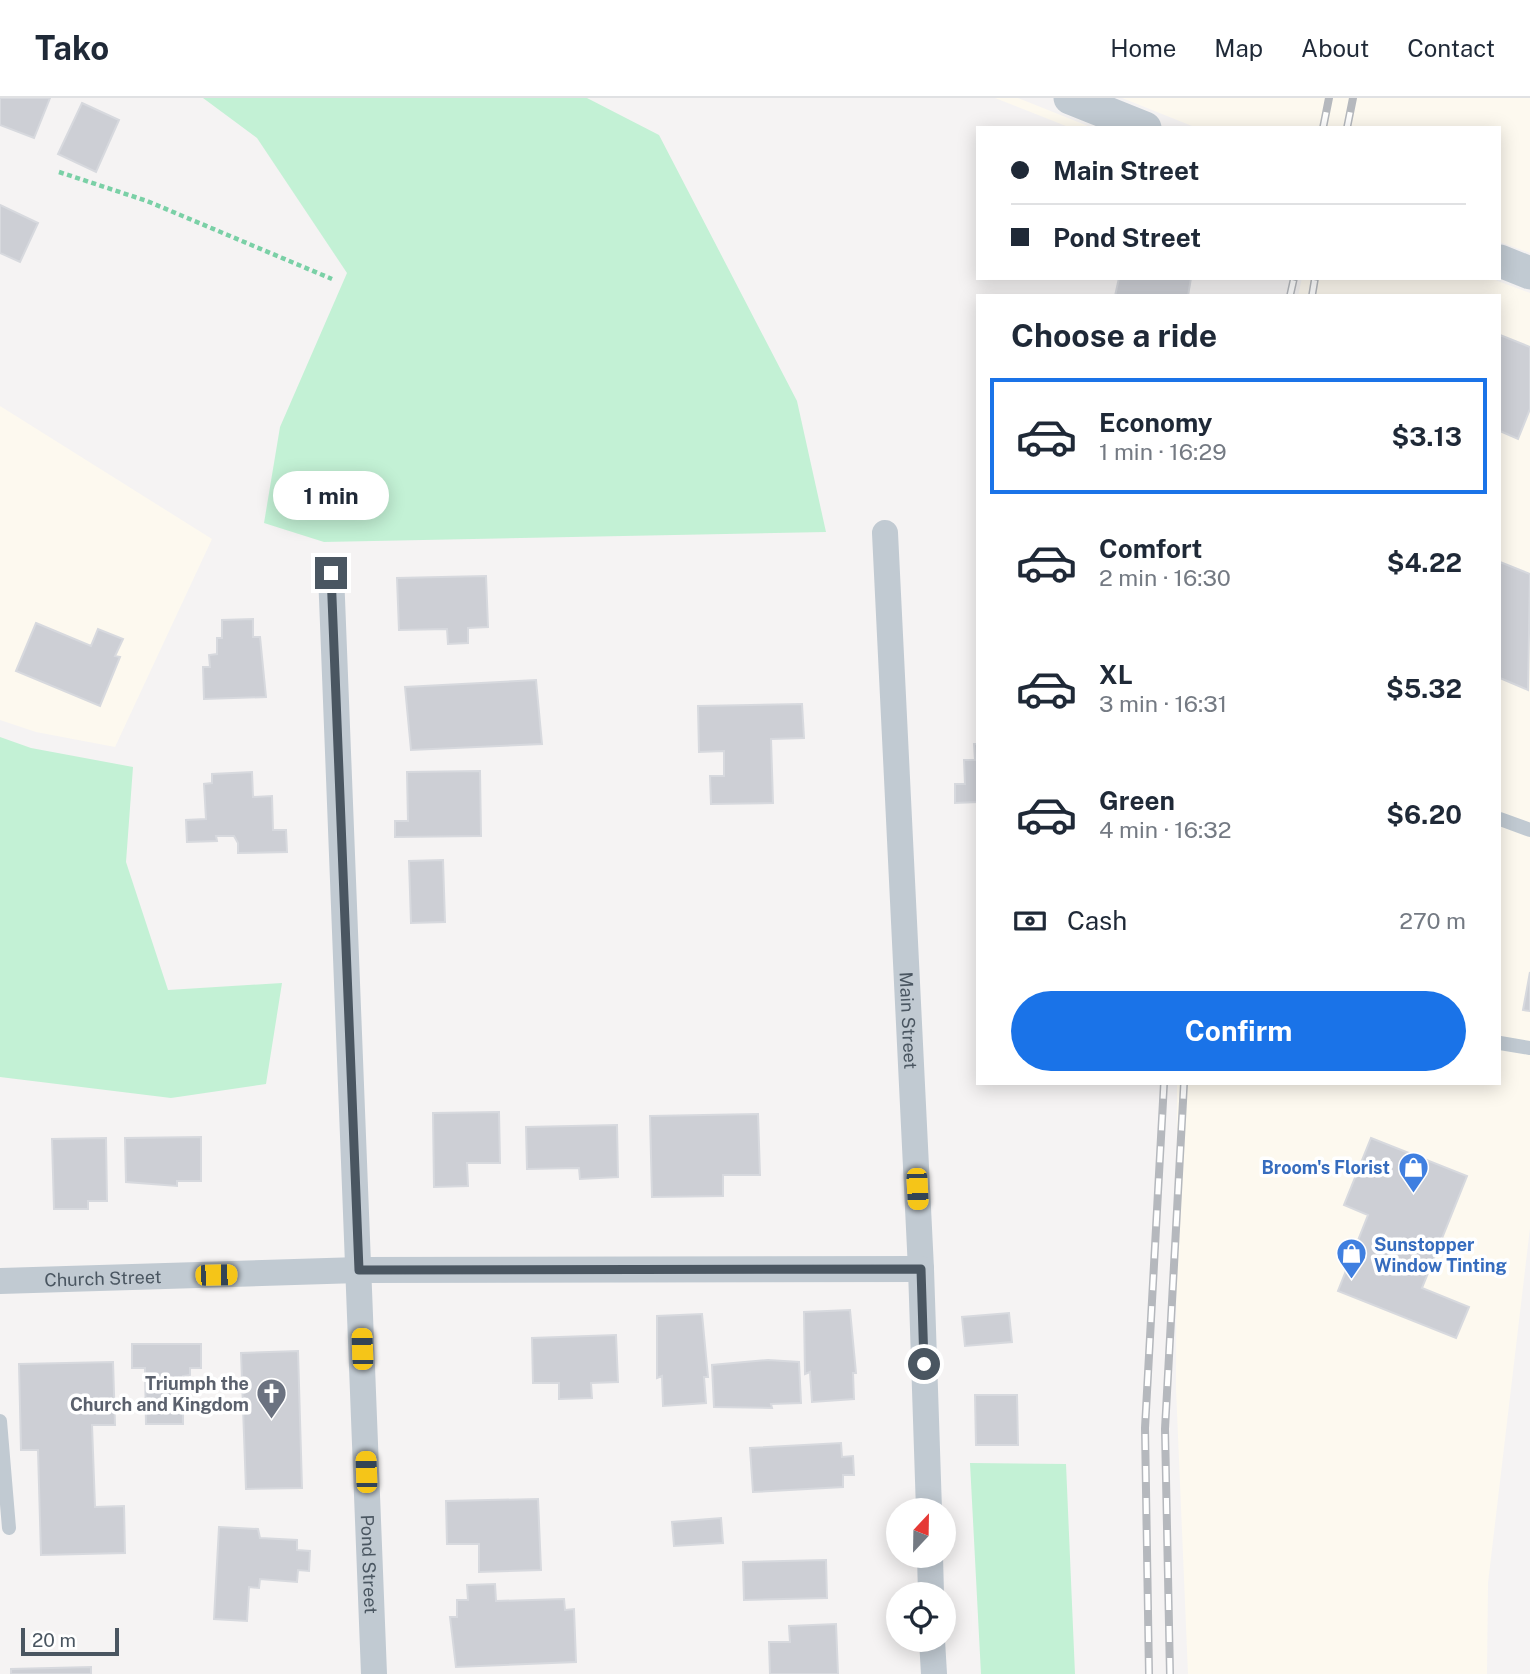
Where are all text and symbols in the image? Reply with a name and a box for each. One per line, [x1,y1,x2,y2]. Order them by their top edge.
text: Tako [35,29,109,67]
text: Home [1110,34,1176,62]
text: Map [1214,34,1263,62]
text: About [1301,34,1369,62]
text: Contact [1407,34,1495,62]
text: Main Street [1053,155,1199,186]
text: Pond Street [1053,222,1201,253]
text: Choose a ride [1011,317,1217,354]
icon: car [1015,405,1078,468]
text: Economy [1099,407,1212,438]
text: $3.13 [1392,421,1462,452]
text: 1 min · 16:29 [1099,438,1227,465]
callout: 1 min [273,472,389,520]
text: 1 min [303,482,359,509]
icon: car [1015,531,1078,594]
text: Comfort [1099,533,1202,564]
text: $4.22 [1387,547,1462,578]
route end [315,557,347,589]
text: 2 min · 16:30 [1099,564,1231,591]
icon: car [1015,657,1078,720]
text: XL [1099,659,1133,690]
text: $5.32 [1386,673,1462,704]
text: 3 min · 16:31 [1099,690,1227,717]
icon: car [1015,783,1078,846]
text: Green [1099,785,1175,816]
text: $6.20 [1386,799,1462,830]
text: 4 min · 16:32 [1099,816,1231,843]
icon: cash [1011,902,1049,940]
text: Cash [1067,905,1127,936]
text: 270 m [1399,907,1466,934]
street label: Main Street [896,971,922,1070]
button: Confirm [1011,991,1466,1071]
shop icon: Broom's Florist [1396,1150,1430,1194]
place label: Broom's Florist [1261,1157,1390,1178]
car [906,1167,929,1211]
place label: Sunstopper Window Tinting [1374,1234,1507,1276]
shop icon: Sunstopper Window Tinting [1334,1237,1368,1281]
car [195,1264,238,1286]
street label: Church Street [44,1266,162,1290]
car [351,1328,374,1370]
route start [908,1348,940,1380]
place label: Triumph the Church and Kingdom [70,1373,249,1415]
church icon: Triumph the Church and Kingdom [255,1376,289,1420]
car [355,1451,378,1493]
north arrow [886,1498,956,1568]
map controls [886,1498,956,1652]
street label: Pond Street [357,1514,382,1614]
button: locate [886,1582,956,1652]
scale bar [21,1625,119,1657]
text: 20 m [32,1629,76,1651]

